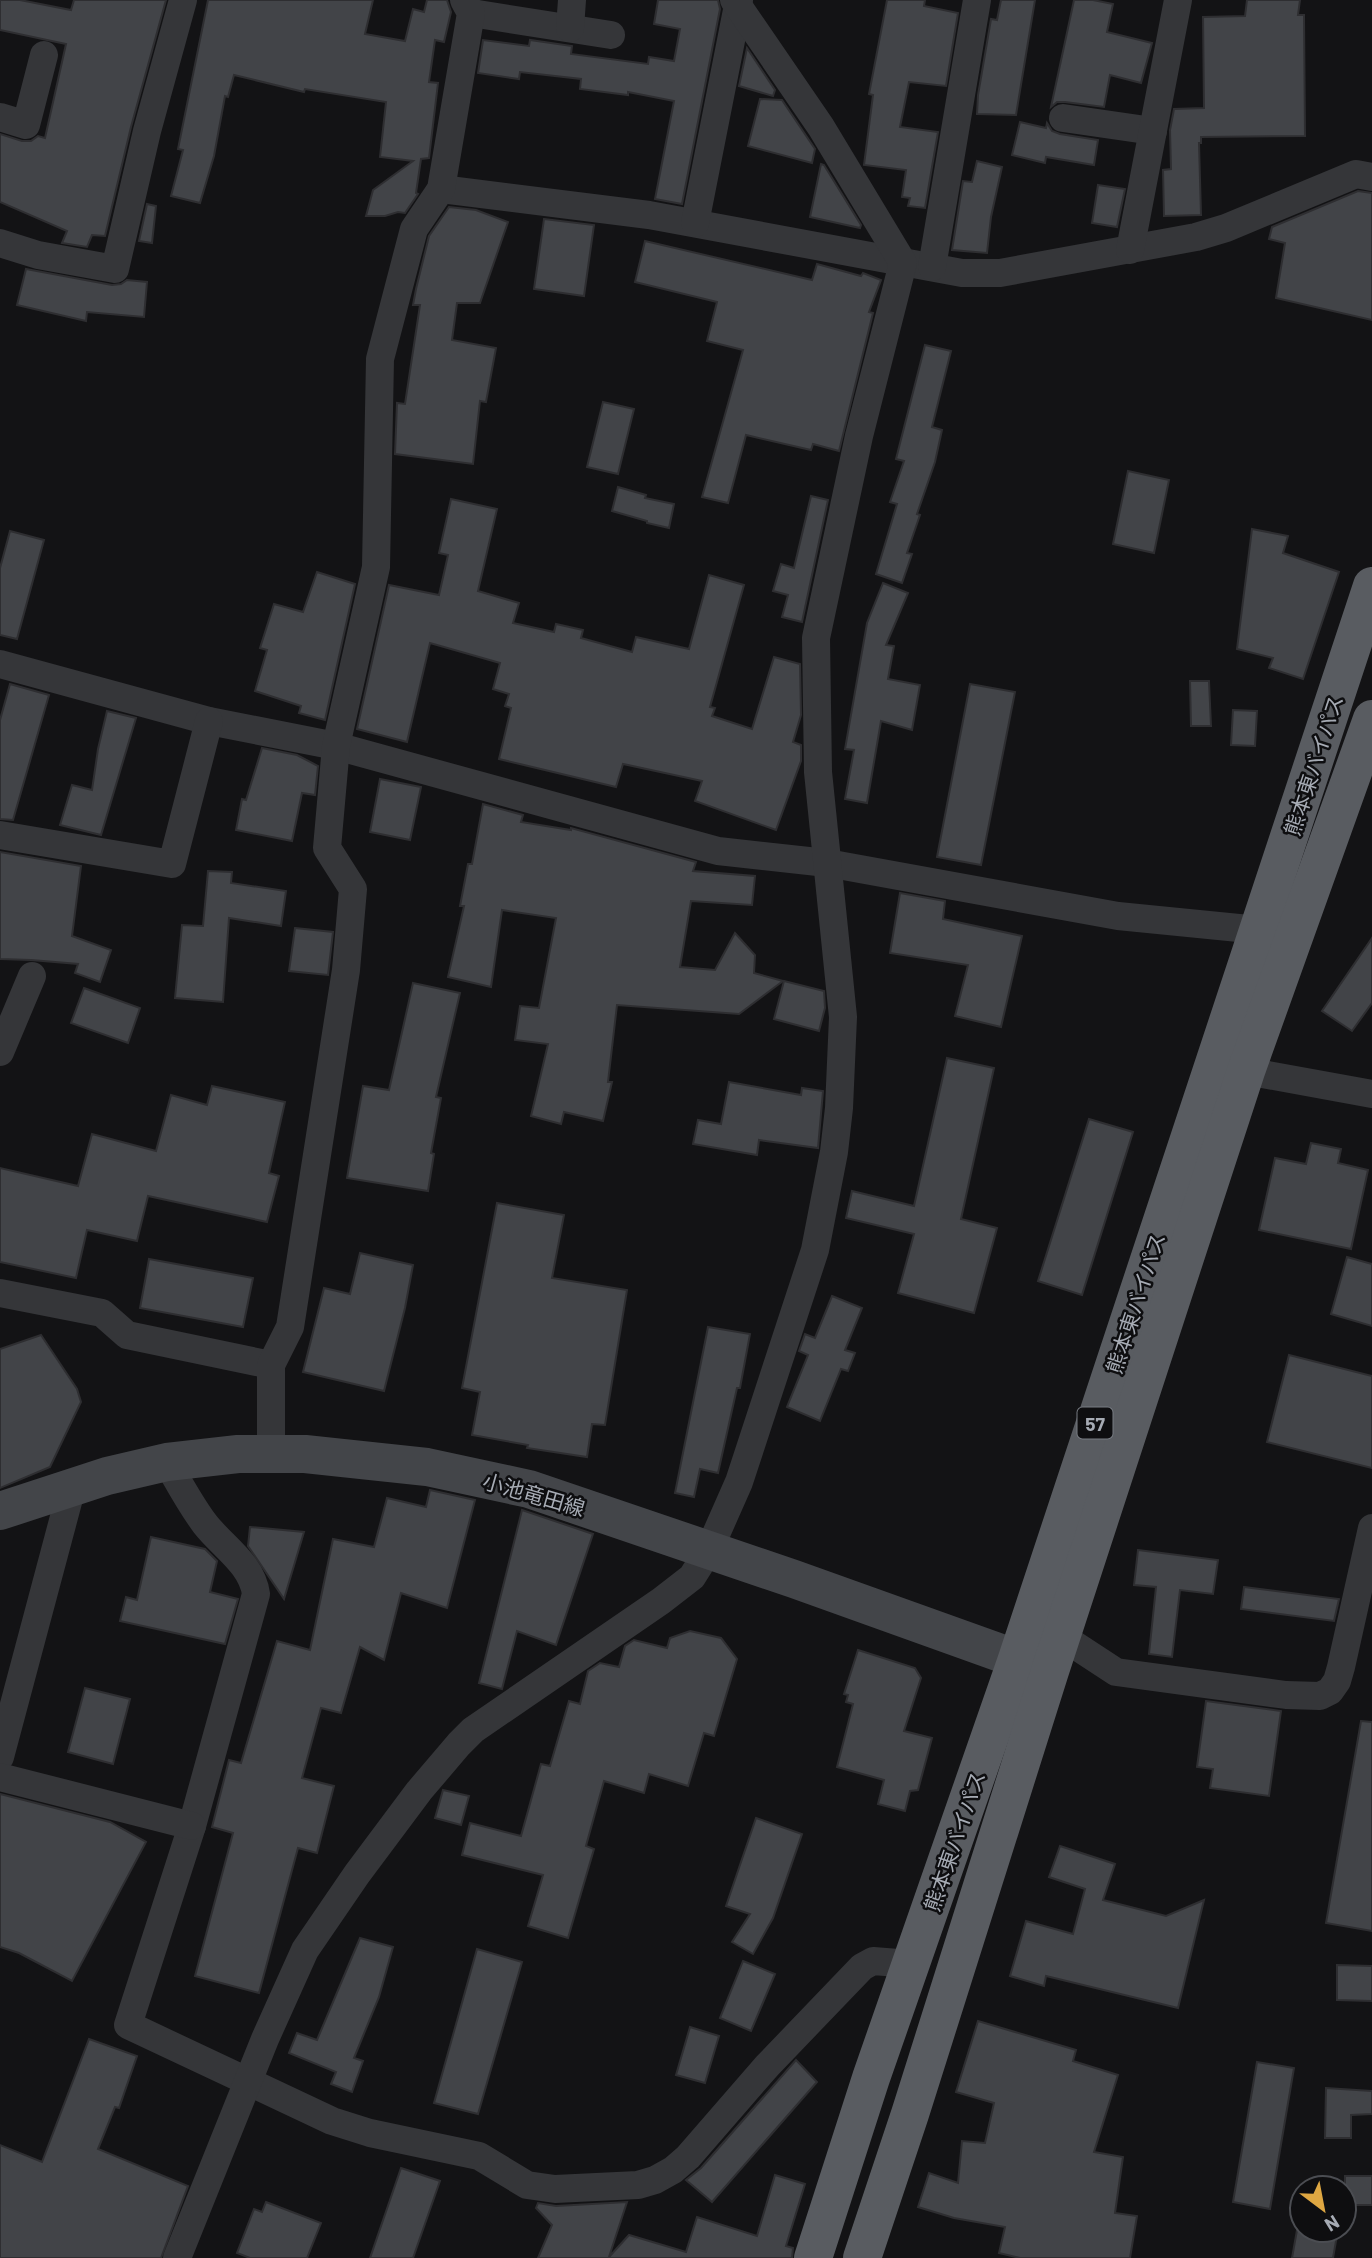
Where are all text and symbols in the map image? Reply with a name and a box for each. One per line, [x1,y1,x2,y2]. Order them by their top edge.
street label: 熊本東バイパス [1278,691,1348,839]
street label: 熊本東バイパス [1100,1229,1170,1377]
road number: 57 [1078,1408,1112,1438]
street label: 小池竜田線 [480,1468,588,1520]
street label: 熊本東バイパス [918,1768,990,1914]
north arrow [1288,2174,1358,2244]
text: N [1321,2211,1344,2237]

